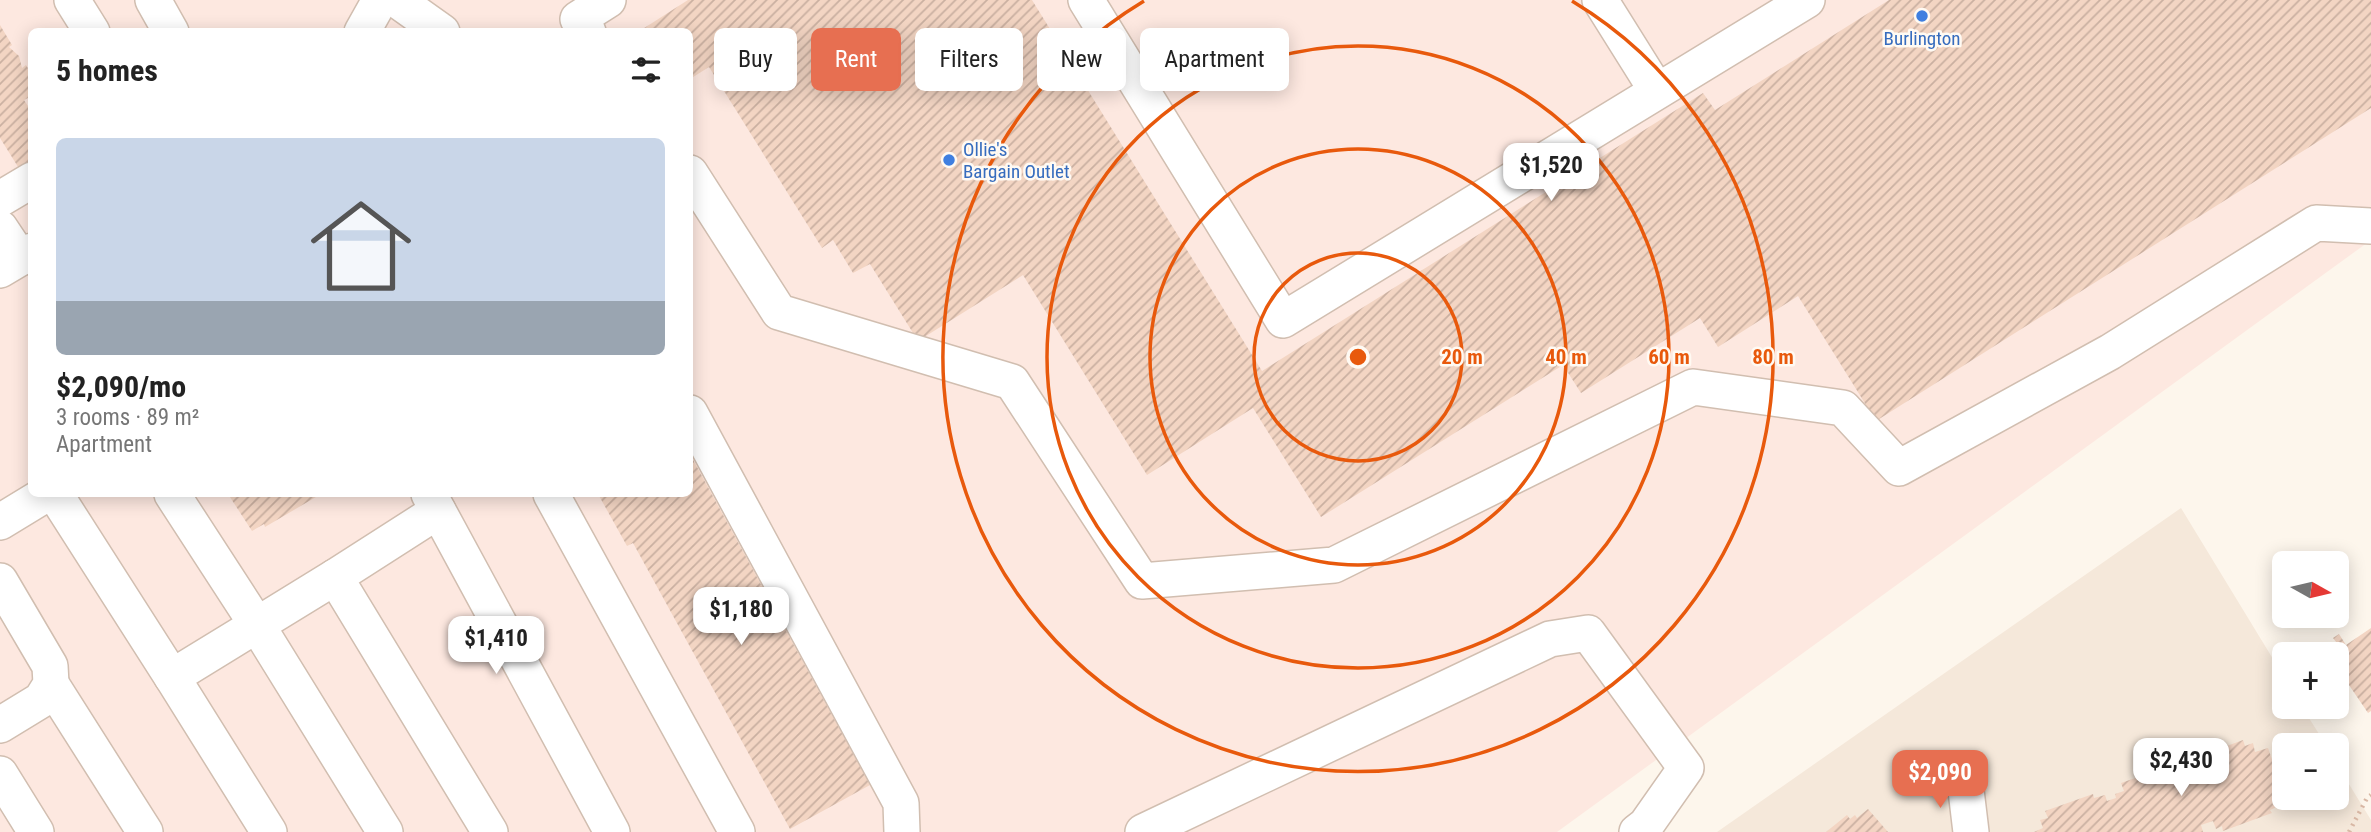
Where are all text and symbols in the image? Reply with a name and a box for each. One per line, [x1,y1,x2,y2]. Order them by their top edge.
marker: Burlington [1914,8,1930,24]
place label: Burlington [1884,27,1960,50]
chip: Buy [714,28,797,91]
chip: Rent [811,28,901,91]
chip: Filters [915,28,1023,91]
chip: New [1037,28,1126,91]
chip: Apartment [1140,28,1289,91]
icon: filters [627,51,665,89]
text: 5 homes [56,53,158,88]
place label: Ollie's Bargain Outlet [963,138,1070,183]
pin: $1,520 [1494,144,1608,203]
marker: Ollie's Bargain Outlet [941,152,957,168]
text: $1,520 [1519,152,1583,179]
icon: home [298,183,424,309]
centre of rings [1346,345,1370,369]
text: 20 m [1441,345,1483,369]
text: 40 m [1545,345,1587,369]
text: 60 m [1648,345,1690,369]
text: 80 m [1752,345,1794,369]
text: $2,090/mo [56,369,186,404]
text: 3 rooms · 89 m² [56,404,199,431]
text: Apartment [56,431,152,458]
north arrow [2272,551,2348,628]
map controls [2272,551,2349,810]
pin: $1,180 [684,588,798,647]
text: $1,180 [709,596,773,623]
pin: $1,410 [439,616,553,676]
text: $1,410 [464,625,528,652]
button: + [2272,642,2349,719]
button: − [2272,733,2349,810]
pin: $2,430 [2124,738,2238,798]
text: $2,430 [2149,747,2213,774]
pin: $2,090 [1883,750,1997,810]
text: $2,090 [1908,759,1972,786]

